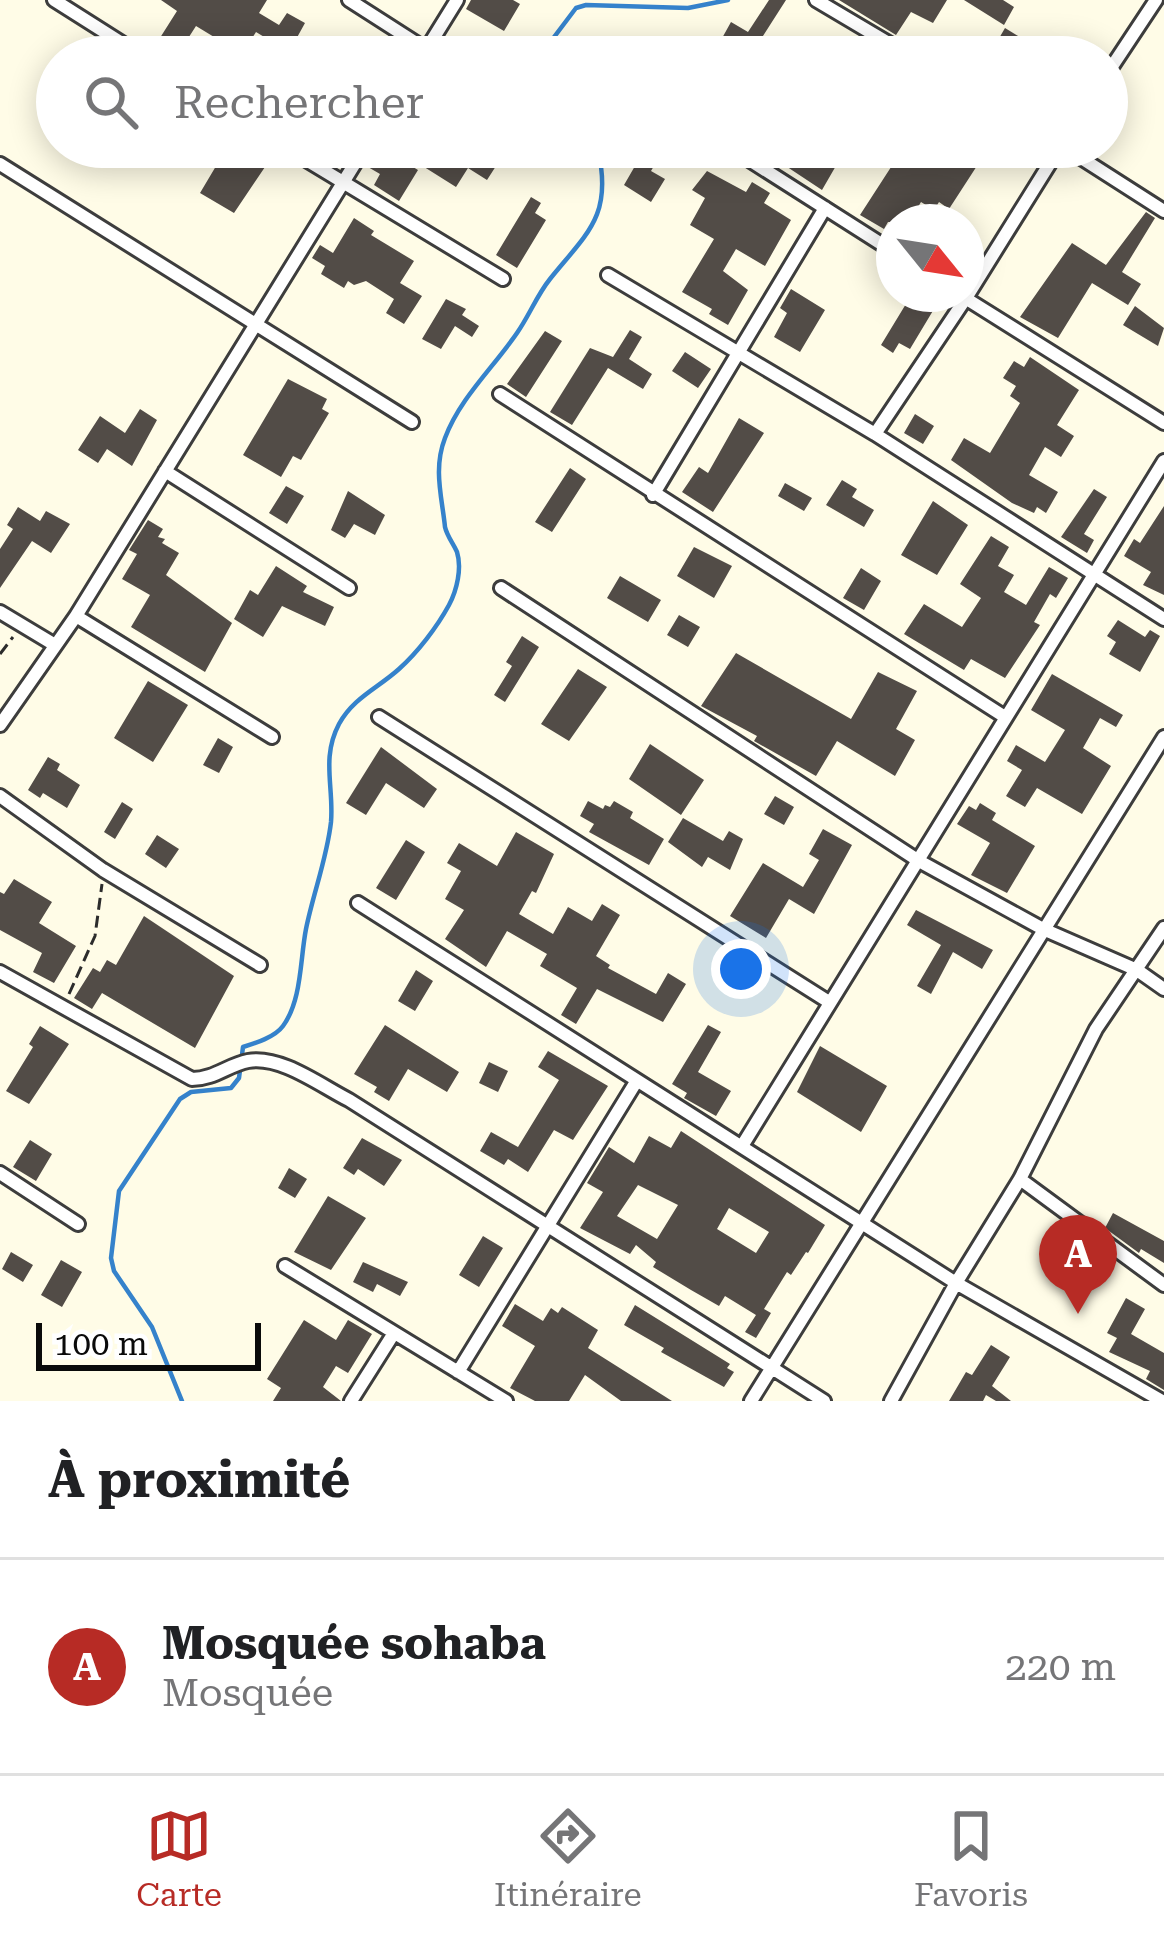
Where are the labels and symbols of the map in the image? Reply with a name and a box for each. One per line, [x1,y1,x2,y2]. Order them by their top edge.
north arrow [876,204,984,312]
your location [711,939,771,999]
pin: A [1039,1215,1117,1314]
scale bar [36,1317,261,1370]

